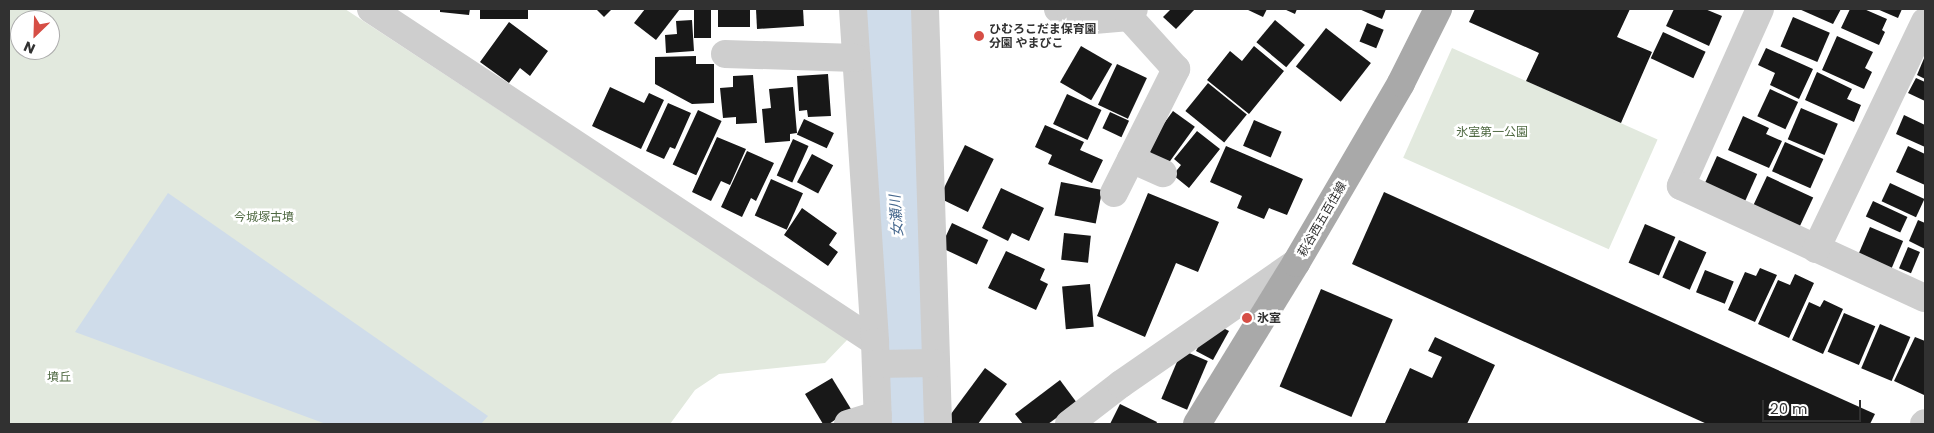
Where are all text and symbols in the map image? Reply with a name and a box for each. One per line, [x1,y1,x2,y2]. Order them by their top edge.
north arrow [10,10,60,60]
place label: ひむろこだま保育園 分園 やまびこ [989,22,1097,50]
marker: ひむろこだま保育園 分園 やまびこ [973,30,985,42]
text: N [20,37,38,59]
park label: 氷室第一公園 [1456,125,1528,139]
street label: 萩谷西五百住線 [1295,179,1349,259]
water label: 女瀬川 [886,194,906,238]
park label: 今城塚古墳 [234,210,294,224]
place label: 氷室 [1257,311,1281,325]
marker: 氷室 [1241,312,1253,324]
park label: 墳丘 [47,370,71,384]
scale bar [1764,390,1863,422]
text: 20 m [1770,398,1808,419]

